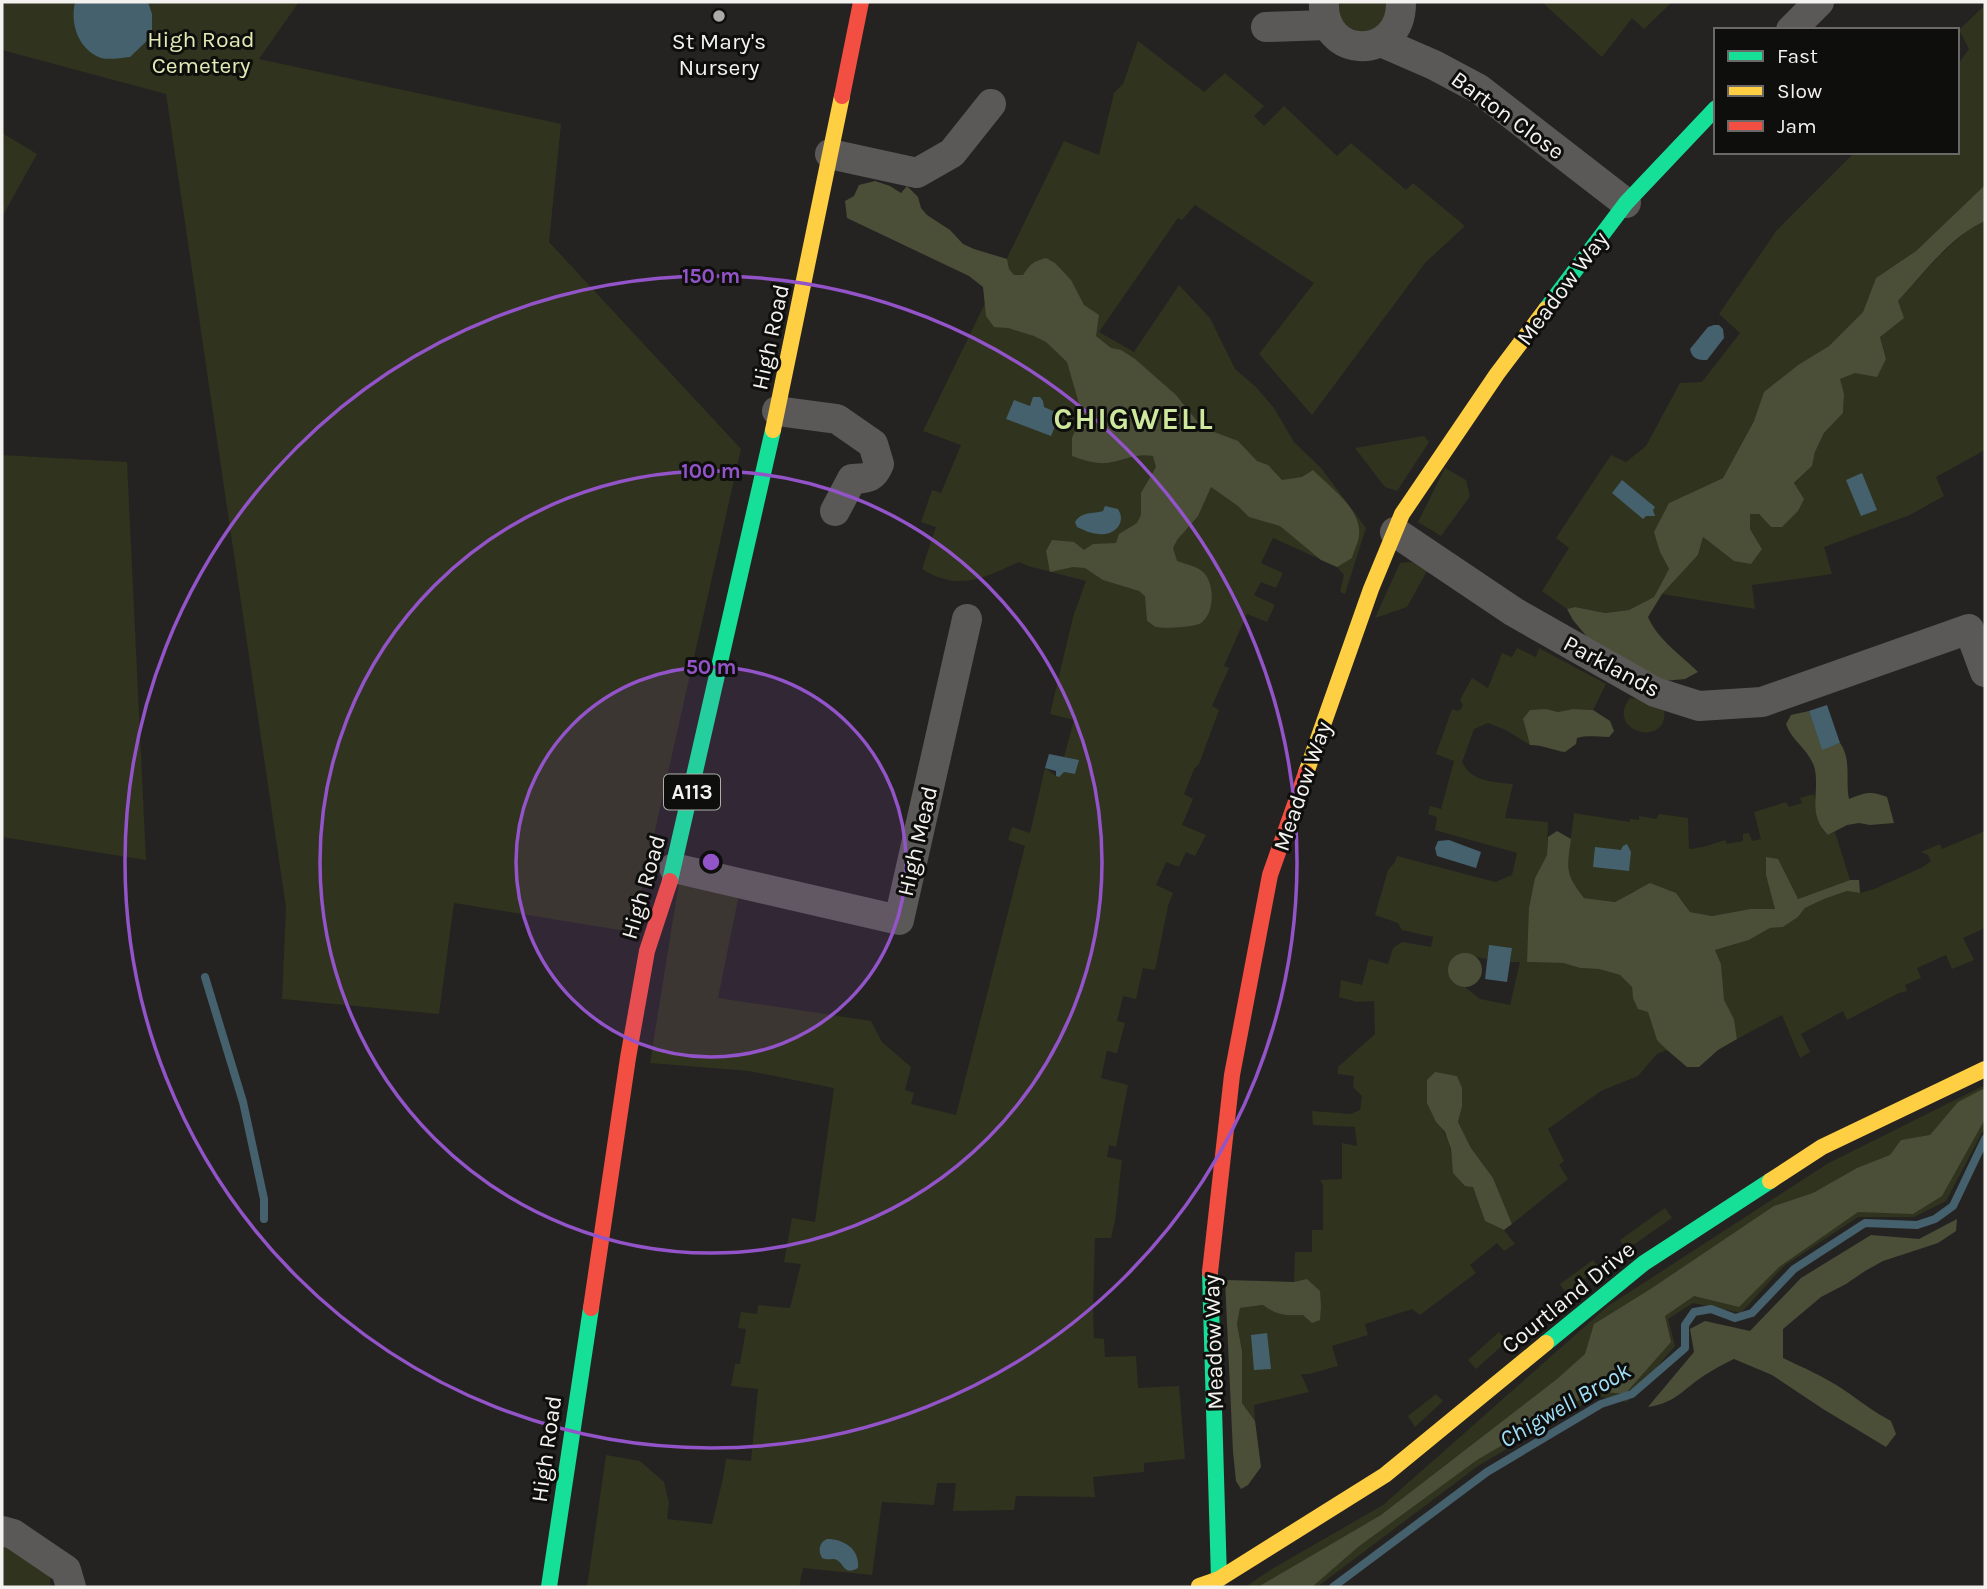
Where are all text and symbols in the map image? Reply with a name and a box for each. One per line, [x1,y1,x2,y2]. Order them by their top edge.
marker: St Mary's Nursery [711,8,727,24]
park label: High Road Cemetery [147,26,255,79]
place label: St Mary's Nursery [672,28,766,81]
legend [1714,28,1959,154]
text: Fast [1777,44,1818,68]
street label: Barton Close [1446,65,1569,165]
text: Slow [1777,79,1822,103]
text: Jam [1777,114,1817,138]
street label: Meadow Way [1511,226,1614,351]
text: 150 m [682,264,740,288]
street label: High Road [746,282,795,392]
district label: CHIGWELL [1053,401,1215,437]
text: 100 m [681,459,741,483]
street label: Parklands [1559,630,1665,703]
text: 50 m [686,655,736,679]
street label: Meadow Way [1268,717,1337,855]
road number: A113 [664,774,720,810]
street label: High Mead [892,783,943,899]
street label: High Road [616,832,671,943]
centre of rings [699,850,723,874]
street label: Courtland Drive [1496,1235,1640,1359]
street label: Meadow Way [1198,1274,1229,1410]
water label: Chigwell Brook [1495,1356,1636,1454]
street label: High Road [526,1394,567,1504]

